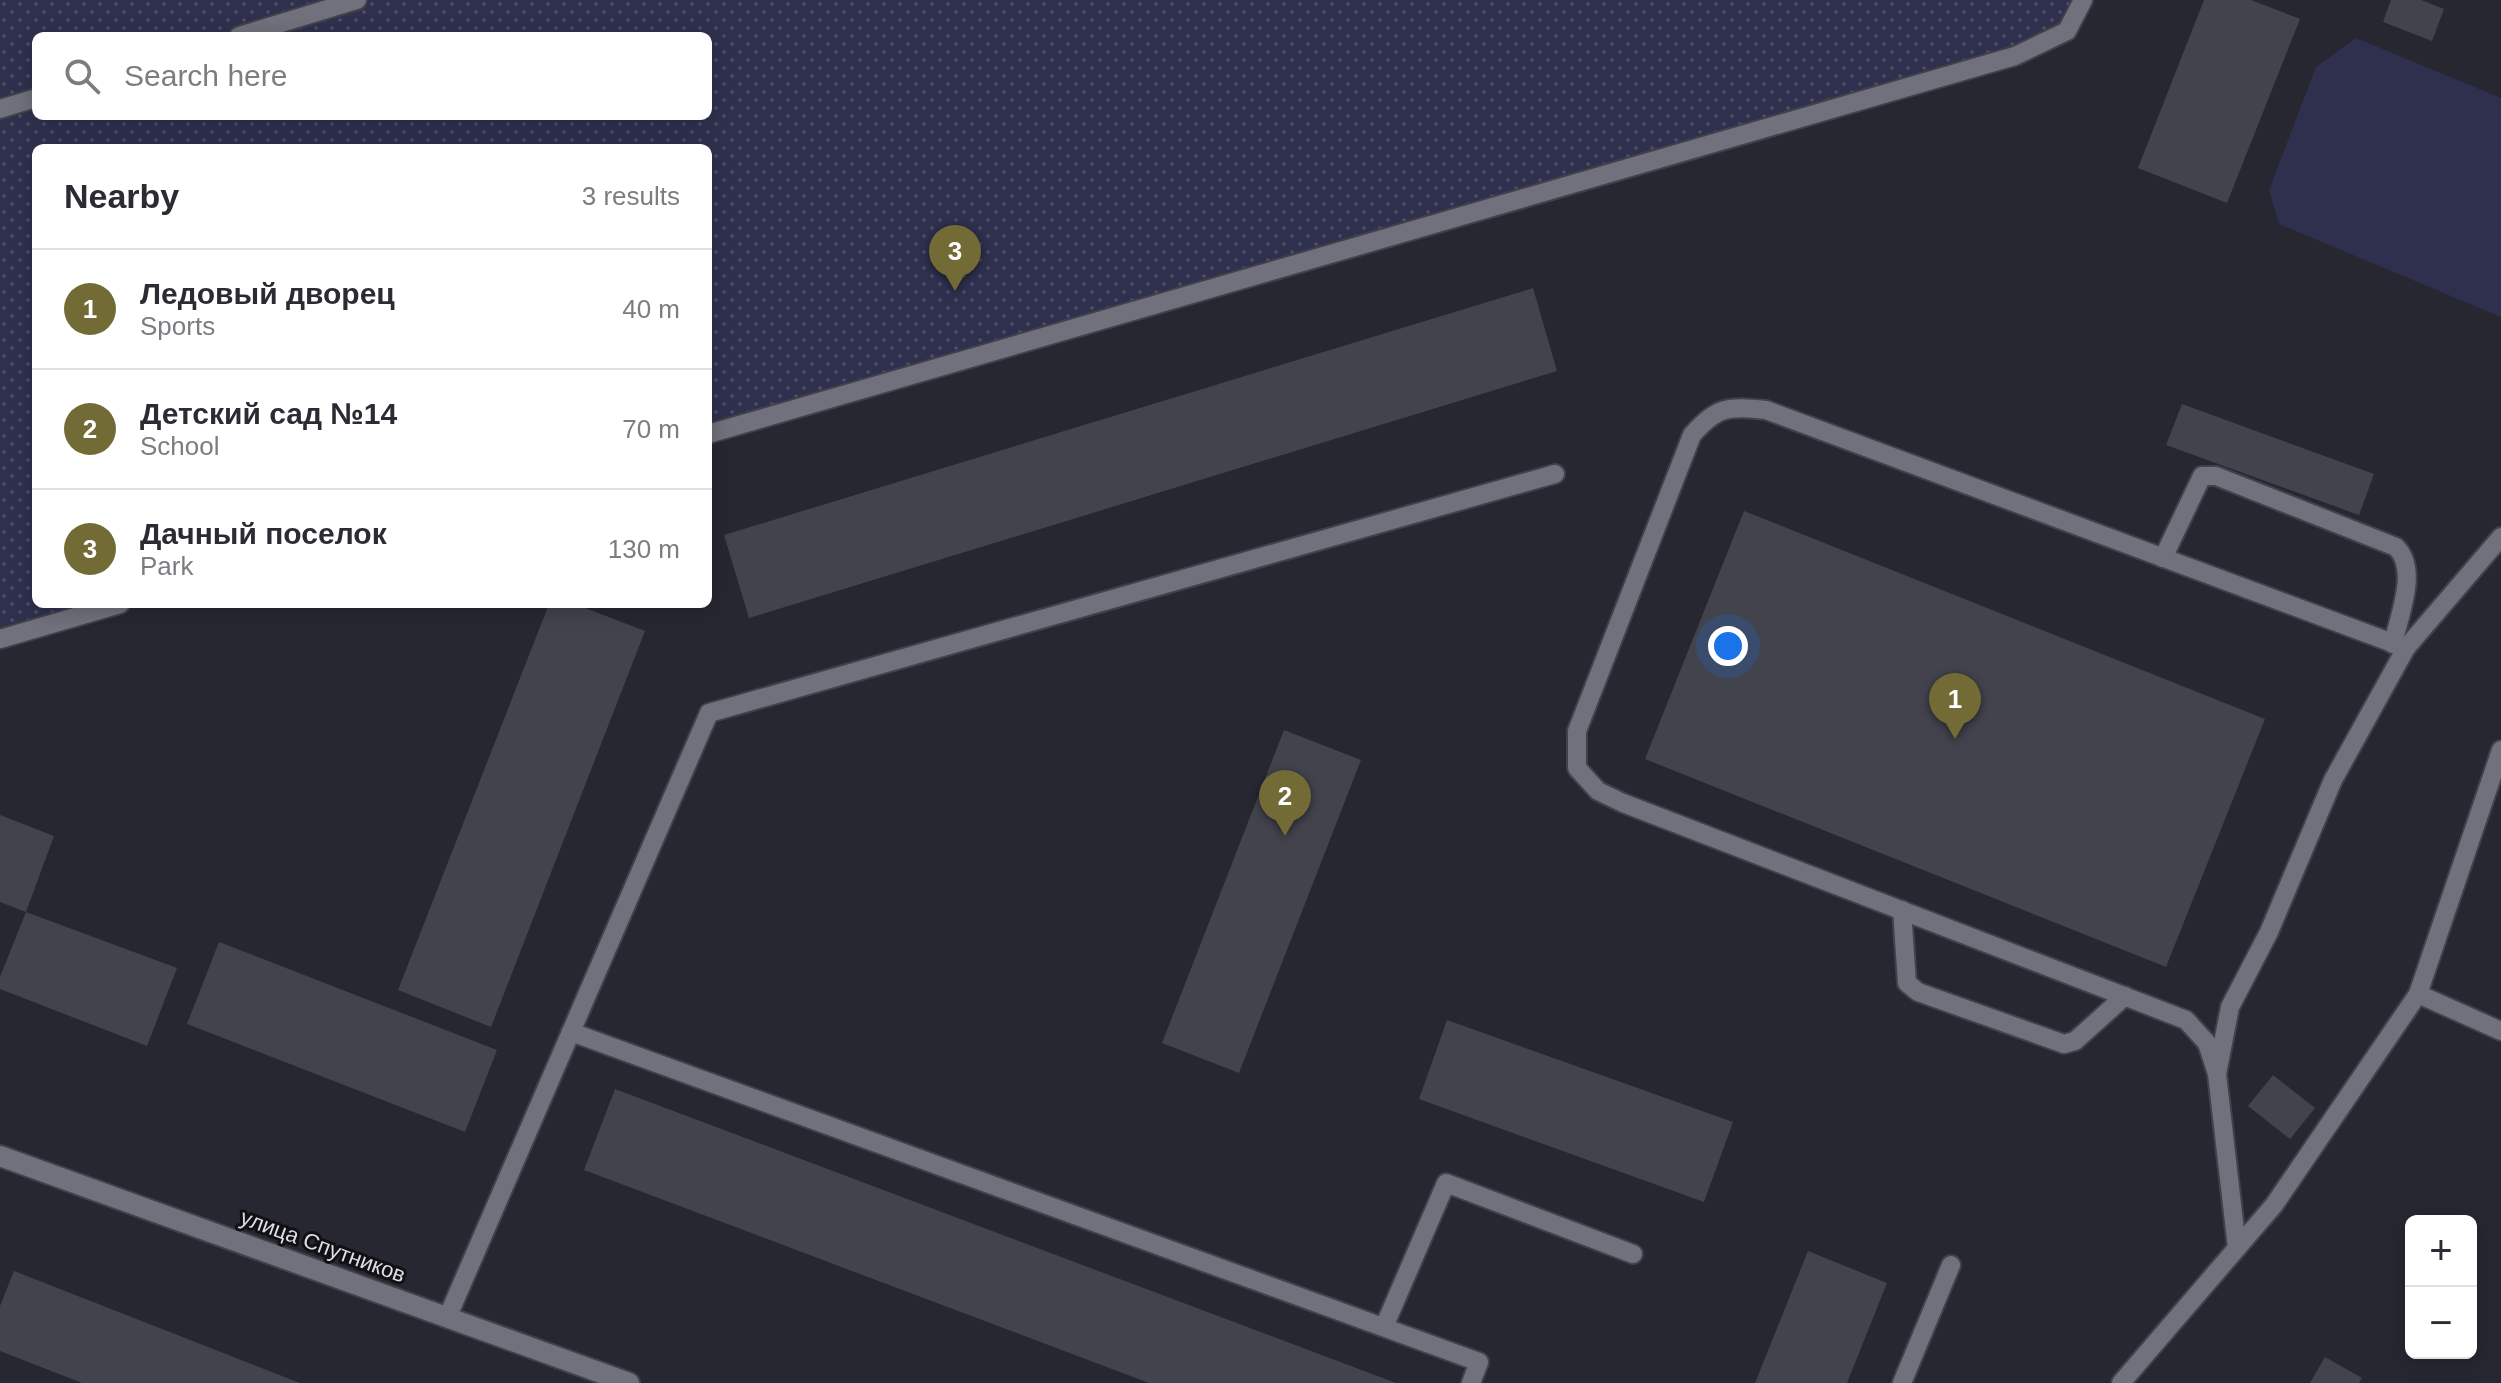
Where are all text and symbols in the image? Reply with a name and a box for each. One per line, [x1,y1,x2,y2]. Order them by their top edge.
search box [32,32,712,120]
icon: search [60,54,104,98]
text: Search here [124,59,287,92]
text: Nearby [64,177,179,215]
text: 3 results [582,181,680,211]
pin: 3 [929,225,981,291]
text: Ледовый дворец [140,277,395,310]
text: 1 [83,294,97,324]
text: 40 m [622,294,680,324]
text: Sports [140,311,215,341]
text: Детский сад №14 [140,397,397,430]
text: 2 [83,414,97,444]
text: 70 m [622,414,680,444]
text: School [140,431,220,461]
text: Дачный поселок [140,517,387,550]
text: 3 [83,534,97,564]
text: 130 m [608,534,680,564]
text: Park [140,551,193,581]
your location [1708,626,1748,666]
pin: 1 [1929,673,1981,739]
pin: 2 [1259,770,1311,836]
street label: улица Спутников [237,1205,409,1287]
map controls [2405,1215,2477,1359]
button: + [2405,1215,2477,1287]
button: − [2405,1287,2477,1359]

